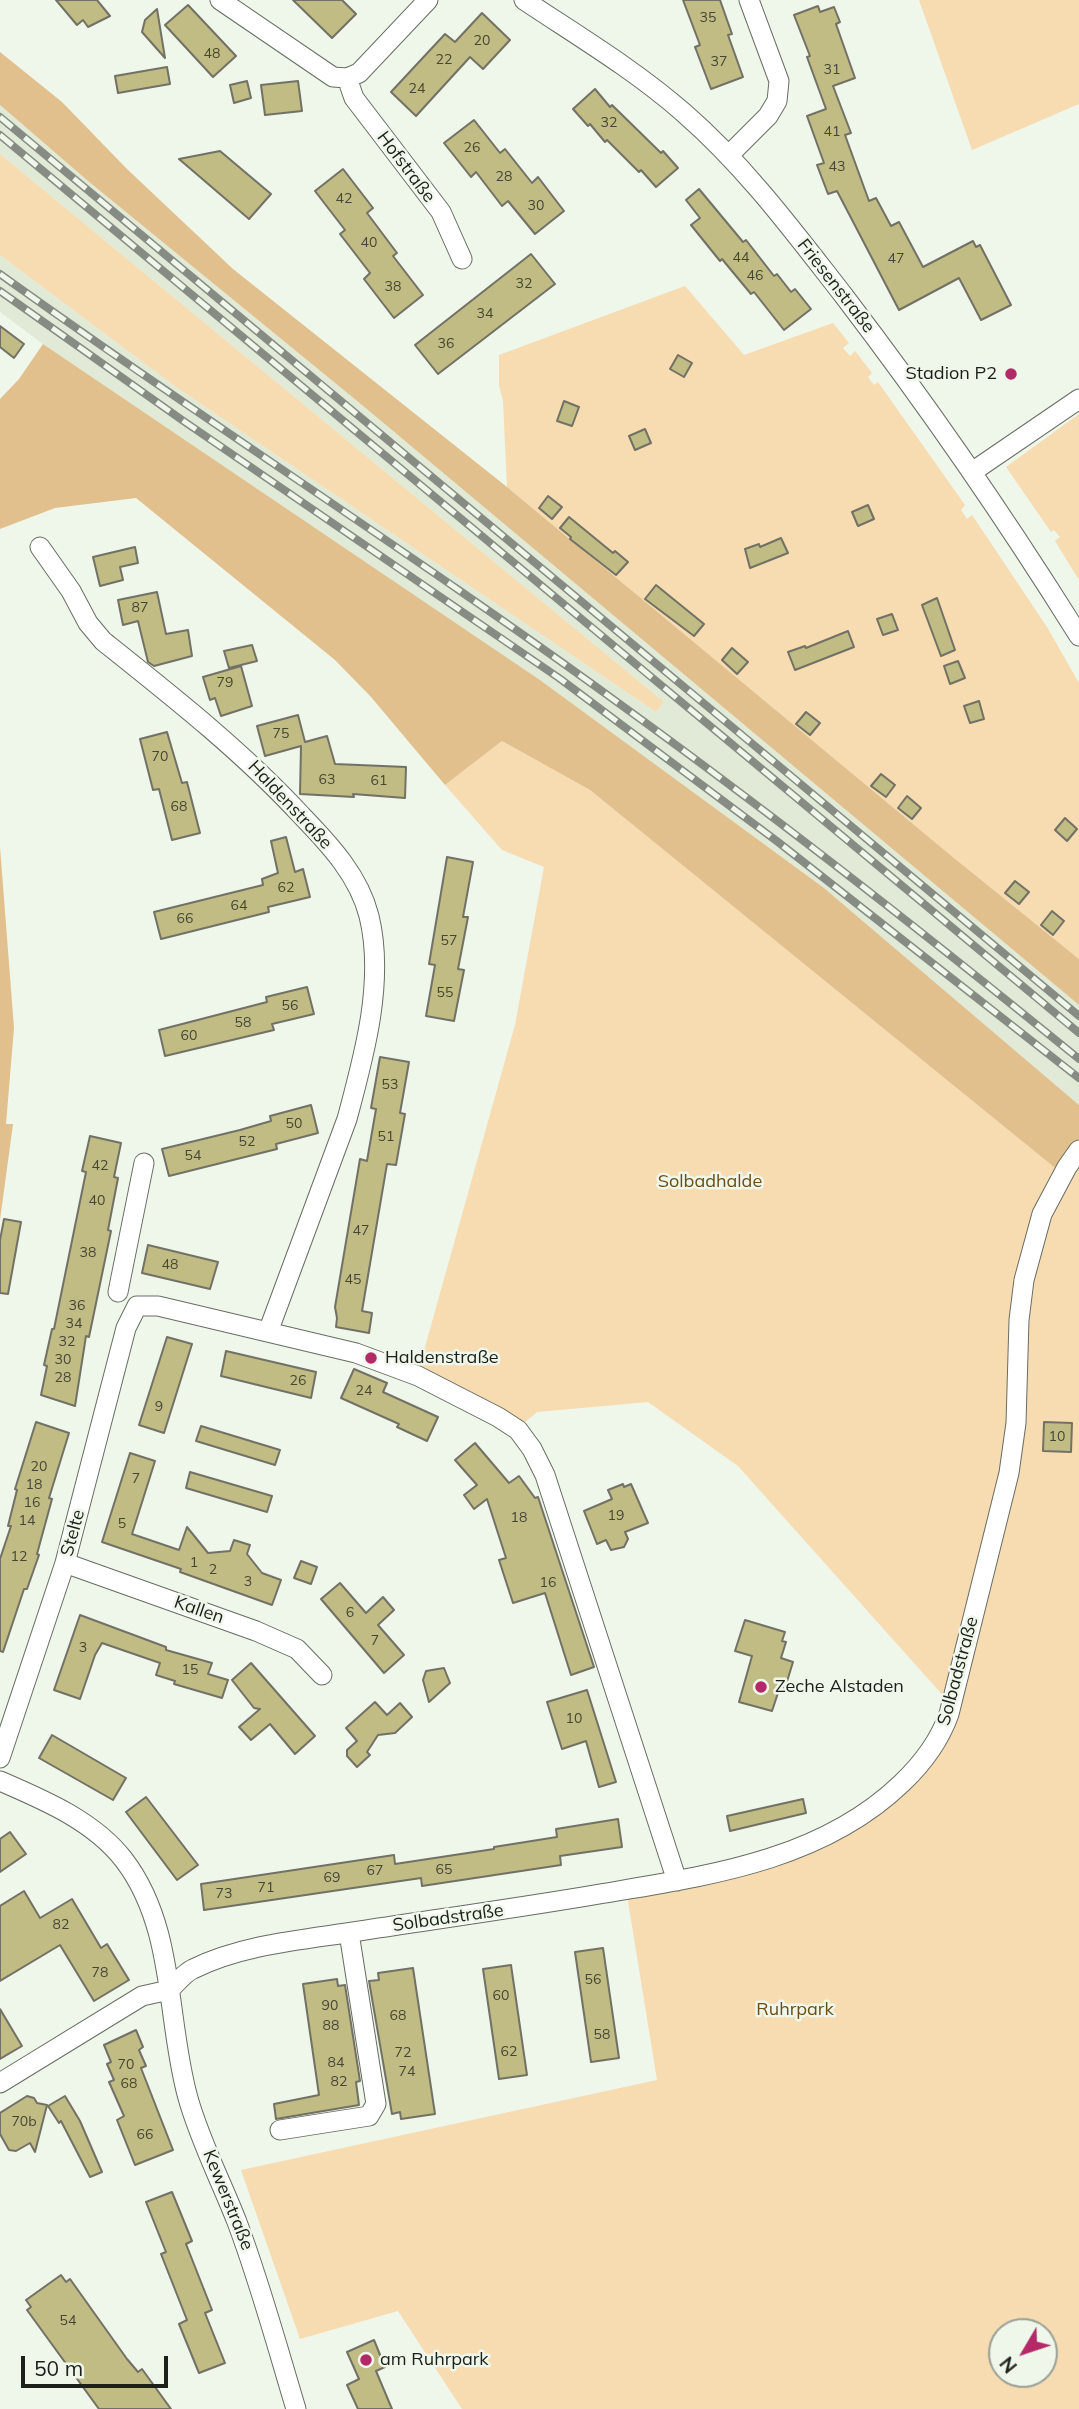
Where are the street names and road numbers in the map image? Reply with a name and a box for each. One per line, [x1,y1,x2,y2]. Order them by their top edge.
street label: Hofstraße [372,127,440,207]
street label: Friesenstraße [793,235,879,337]
street label: Haldenstraße [243,756,337,854]
street label: Stelte [56,1507,90,1559]
street label: Kallen [171,1591,227,1629]
street label: Solbadstraße [933,1614,983,1728]
street label: Solbadstraße [391,1900,505,1936]
street label: Kewerstraße [198,2147,258,2253]

